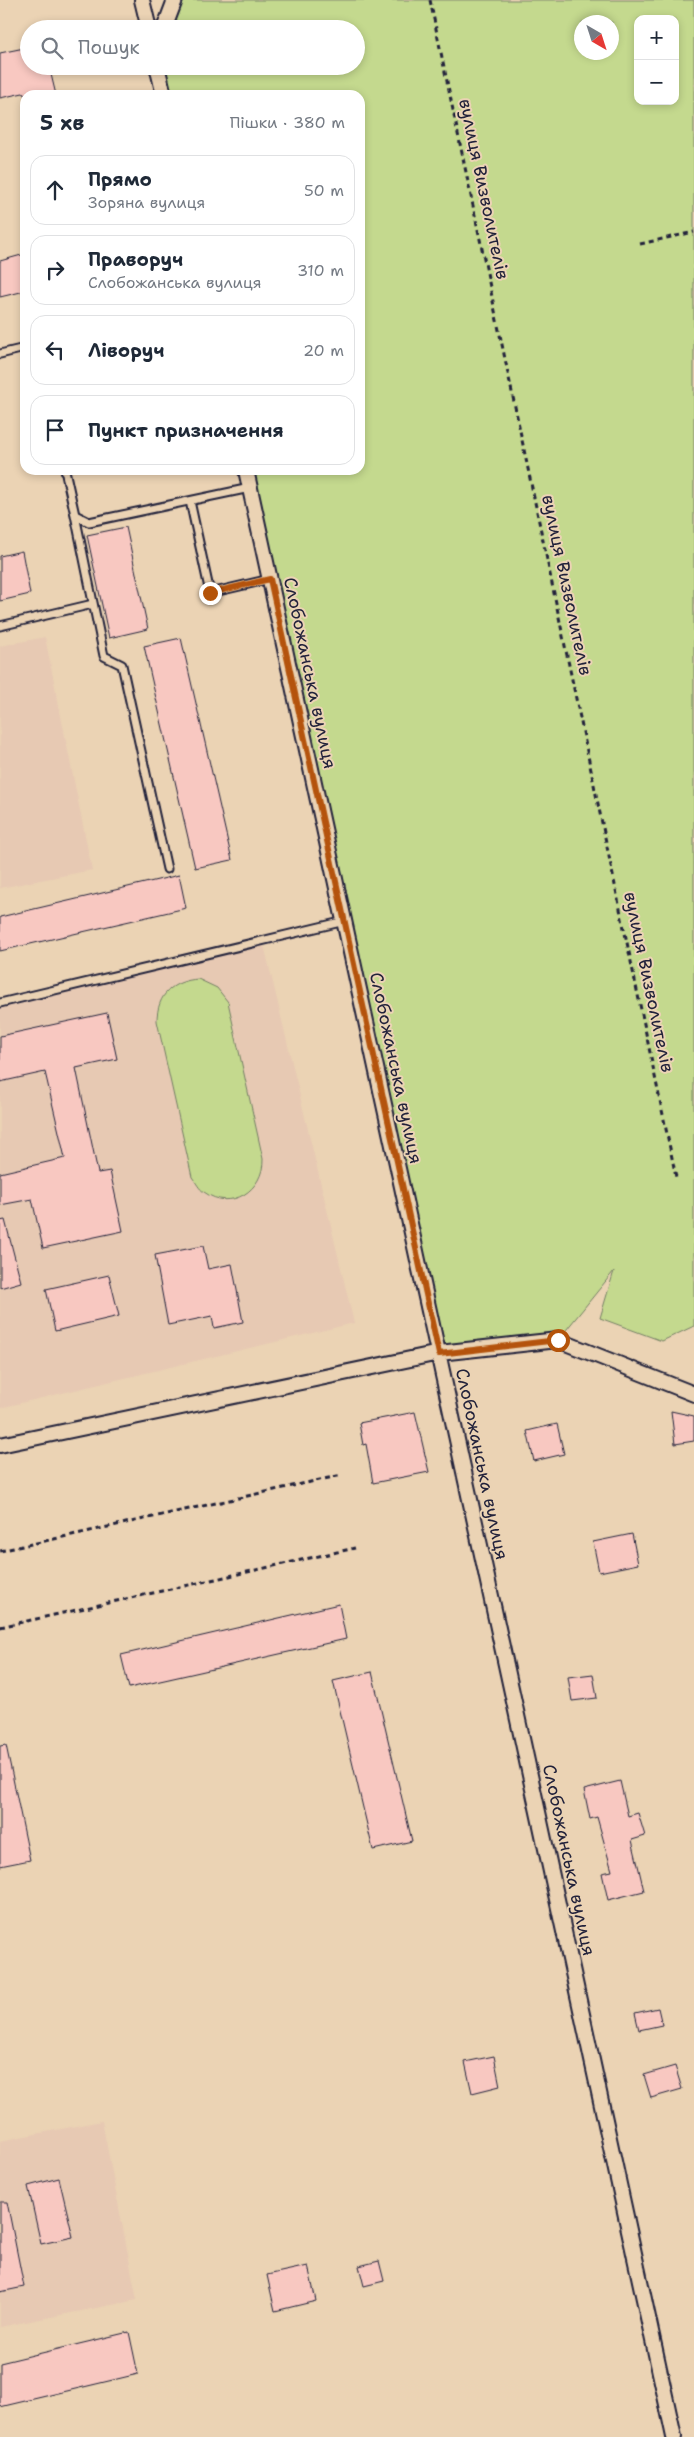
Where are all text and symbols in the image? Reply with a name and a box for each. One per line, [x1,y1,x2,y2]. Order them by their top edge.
north arrow [574,15,619,60]
map controls [634,15,679,105]
button: + [634,15,679,60]
search box [20,20,365,75]
icon: search [38,34,66,62]
text: Пошук [78,35,140,60]
button: − [634,60,679,105]
street label: вулиця Визволителів [453,96,515,282]
text: 5 хв [40,109,84,137]
text: Пішки · 380 m [230,112,345,133]
text: Прямо [88,167,152,192]
icon: ahead [41,176,69,204]
text: 50 m [304,180,344,201]
text: Зоряна вулиця [88,192,205,213]
text: Праворуч [88,247,183,272]
icon: right [41,256,69,284]
text: 310 m [297,260,344,281]
text: Слобожанська вулиця [88,272,262,293]
icon: left [41,336,69,364]
text: Ліворуч [88,338,164,363]
text: 20 m [303,340,344,361]
icon: arrive [41,416,69,444]
text: Пункт призначення [88,418,284,443]
street label: вулиця Визволителів [536,492,598,678]
street label: Слобожанська вулиця [278,575,342,771]
route end [199,582,222,605]
street label: вулиця Визволителів [618,889,680,1075]
street label: Слобожанська вулиця [364,970,428,1166]
route start [547,1329,570,1352]
street label: Слобожанська вулиця [450,1366,514,1562]
street label: Слобожанська вулиця [537,1762,601,1958]

